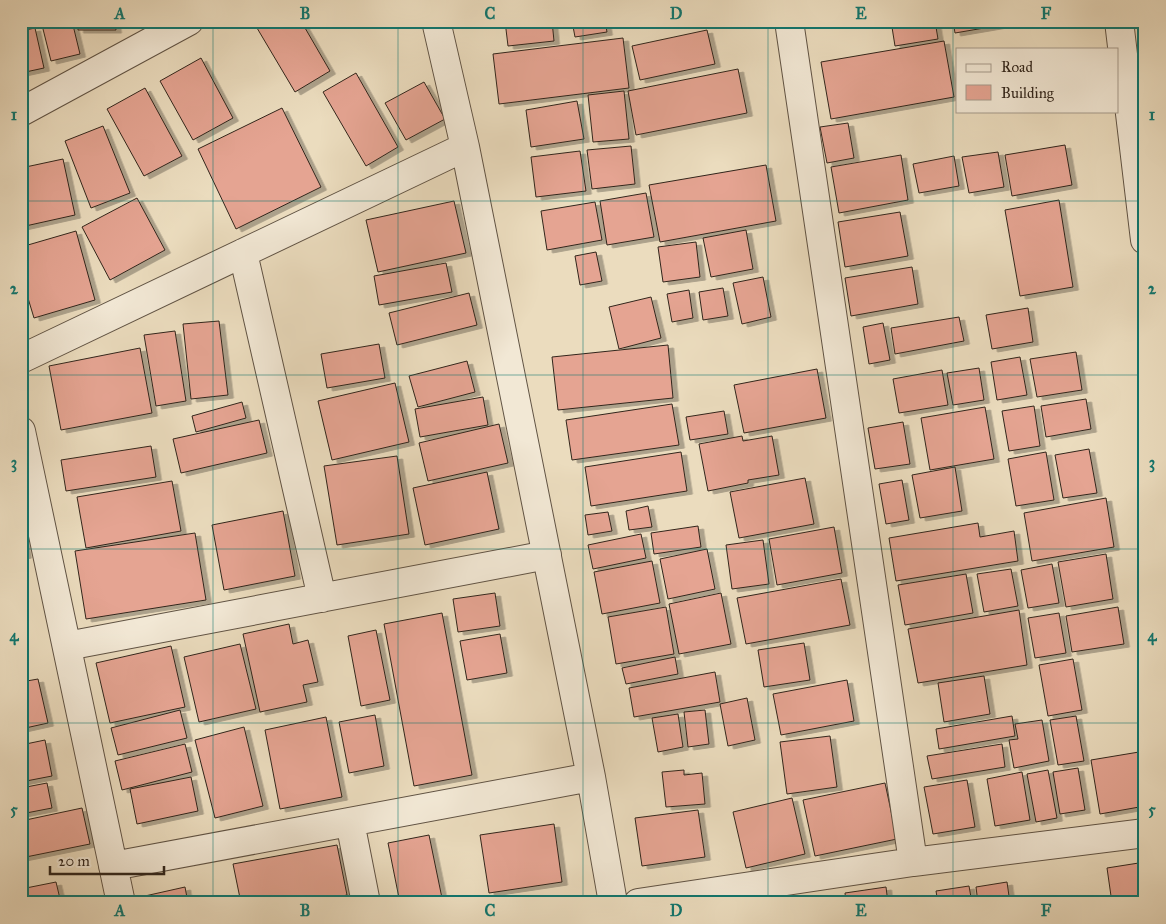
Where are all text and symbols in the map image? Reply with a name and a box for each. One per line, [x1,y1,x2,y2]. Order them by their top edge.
text: A [114,4,126,23]
text: B [300,4,310,23]
text: C [485,4,496,23]
text: D [670,4,683,23]
text: E [855,4,867,23]
text: F [1041,4,1052,23]
legend [956,48,1118,112]
text: Road [1001,58,1033,76]
text: Building [1001,84,1055,102]
text: 1 [11,105,18,124]
text: 1 [1149,105,1156,124]
text: 2 [10,279,19,298]
text: 2 [1148,279,1157,298]
text: 3 [11,453,17,473]
text: 3 [1149,453,1155,473]
text: 4 [10,626,20,646]
text: 4 [1148,626,1158,646]
text: 5 [10,800,18,819]
text: 5 [1148,800,1156,819]
scale bar [50,844,164,876]
text: 20 m [58,852,90,870]
text: A [114,901,126,920]
text: B [300,901,310,920]
text: C [485,901,496,920]
text: D [670,901,683,920]
text: E [855,901,867,920]
text: F [1041,901,1052,920]

